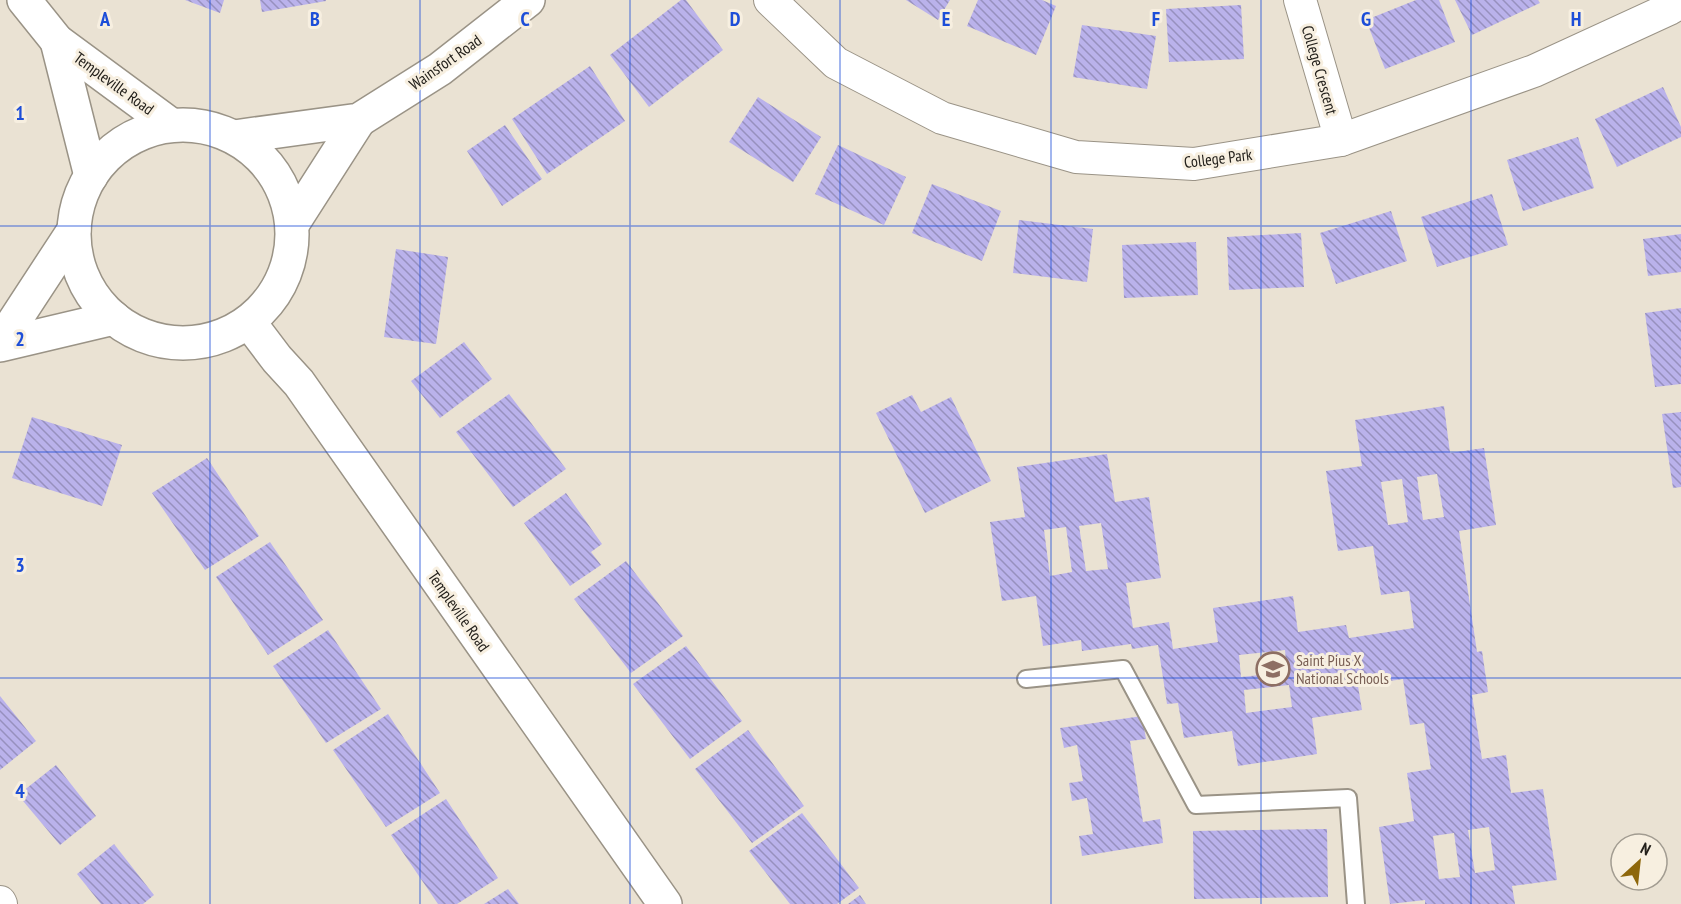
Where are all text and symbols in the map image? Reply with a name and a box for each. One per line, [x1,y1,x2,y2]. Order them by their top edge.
text: A [99,6,111,32]
text: B [310,6,320,32]
text: C [520,6,530,32]
text: D [730,6,741,32]
text: E [942,6,950,32]
text: F [1152,6,1160,32]
text: G [1361,6,1371,32]
text: H [1571,6,1581,32]
street label: College Crescent [1298,23,1342,117]
street label: Wainsfort Road [405,30,485,94]
street label: Templeville Road [70,47,158,119]
text: 1 [15,100,25,126]
street label: College Park [1183,144,1254,172]
text: 2 [15,326,25,352]
text: 3 [15,552,25,578]
street label: Templeville Road [424,567,494,655]
place label: Saint Pius X National Schools [1296,650,1389,688]
school or university icon: Saint Pius X National Schools [1255,651,1291,687]
text: 4 [15,778,25,804]
north arrow [1609,832,1669,892]
text: N [1637,838,1654,860]

